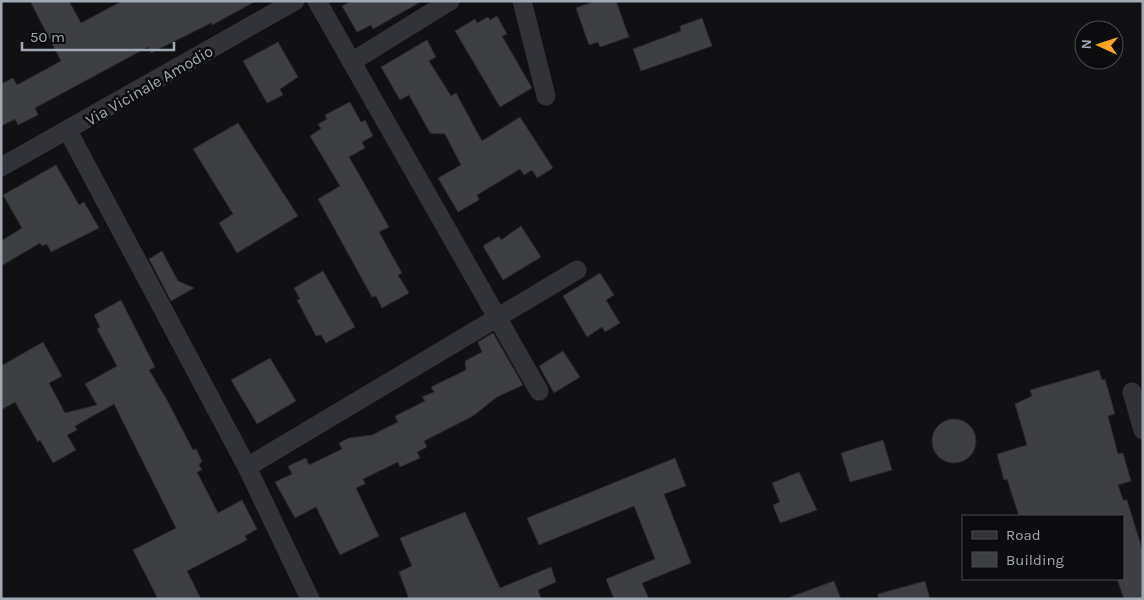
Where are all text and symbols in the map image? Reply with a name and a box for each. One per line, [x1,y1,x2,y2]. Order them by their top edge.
scale bar [22,20,175,52]
north arrow [1074,20,1124,70]
text: 50 m [30,28,65,46]
text: N [1078,39,1095,50]
street label: Via Vicinale Amodio [82,41,216,130]
legend [962,515,1124,580]
text: Road [1006,526,1041,544]
text: Building [1006,551,1064,569]

